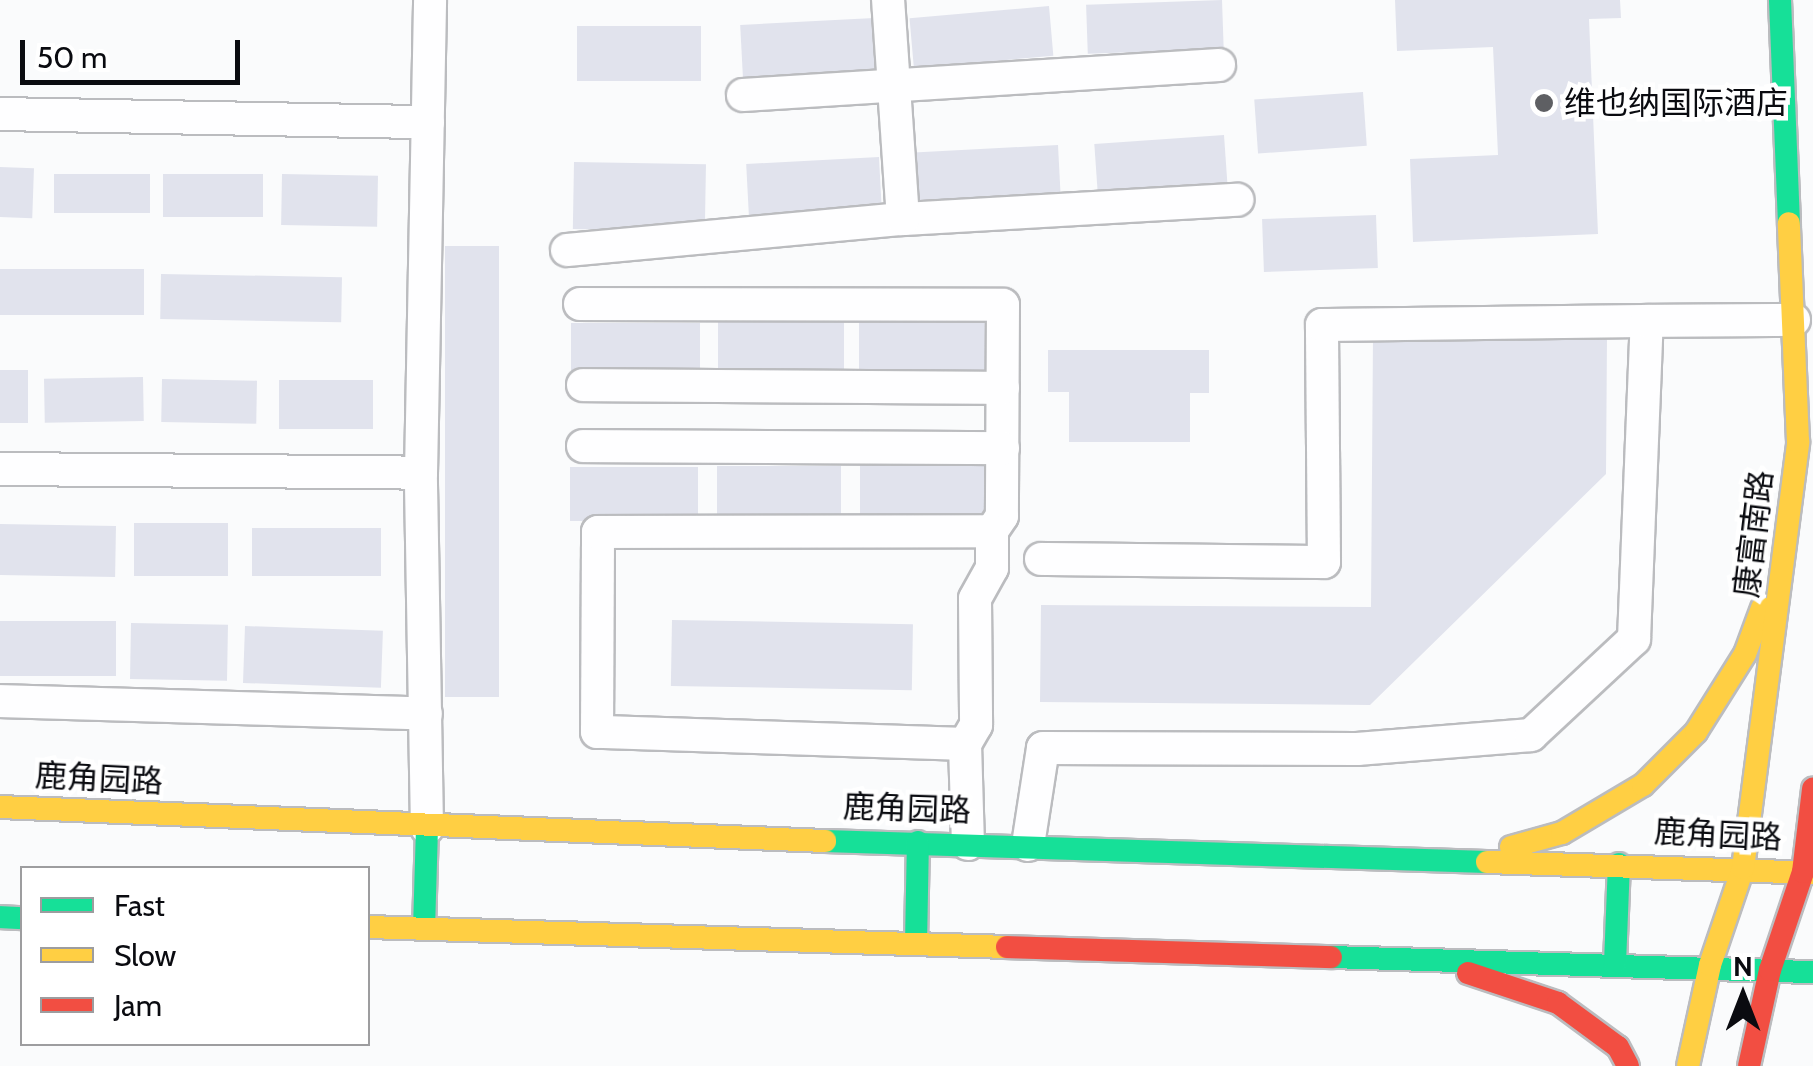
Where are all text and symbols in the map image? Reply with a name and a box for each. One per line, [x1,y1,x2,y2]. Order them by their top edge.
scale bar [25,20,245,82]
text: 50 m [37,39,107,76]
place label: 维也纳国际酒店 [1564,84,1788,122]
marker: 维也纳国际酒店 [1533,92,1555,114]
street label: 康富南路 [1727,468,1781,600]
street label: 鹿角园路 [34,756,164,802]
street label: 鹿角园路 [842,788,972,830]
street label: 鹿角园路 [1653,812,1783,858]
legend [20,866,370,1046]
text: Fast [114,887,165,924]
text: Slow [114,937,176,974]
north arrow [1693,946,1793,1046]
text: N [1733,949,1753,983]
text: Jam [114,987,162,1024]

